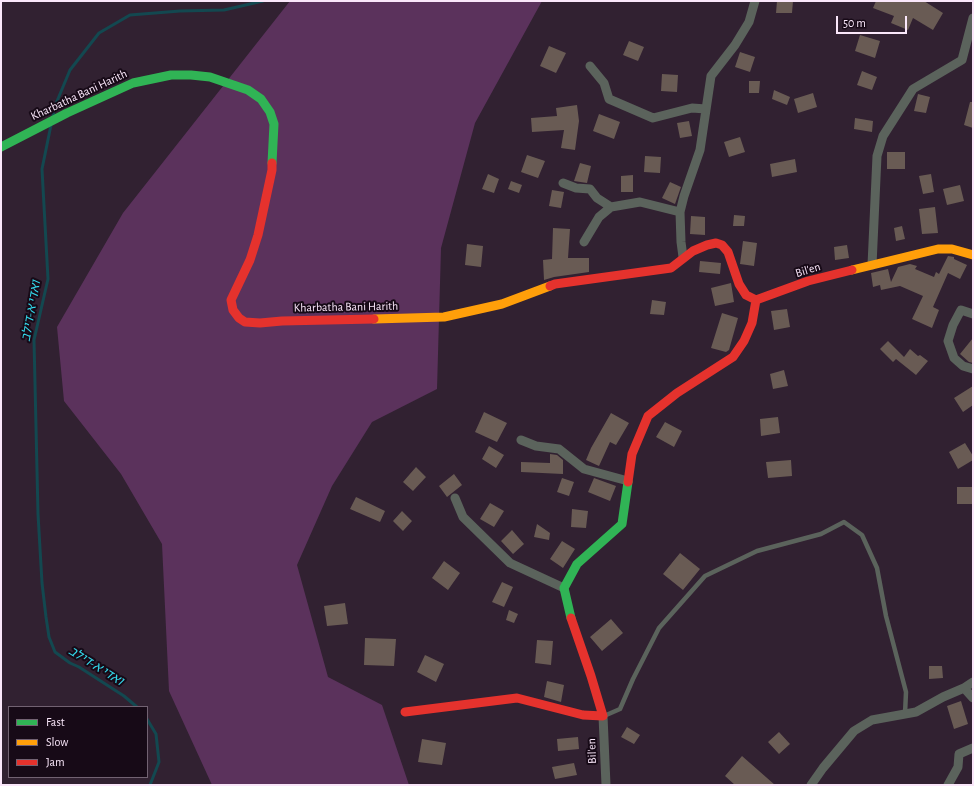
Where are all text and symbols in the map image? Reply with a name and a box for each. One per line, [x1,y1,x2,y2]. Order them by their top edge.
scale bar [838,8,909,34]
text: 50 m [843,17,866,29]
street label: Kharbatha Bani Harith [29,66,129,124]
street label: Bil'en [794,259,822,281]
water label: ואדי א-דילב [18,279,44,343]
street label: Kharbatha Bani Harith [294,299,398,315]
water label: ואדי א-דילב [66,643,126,689]
legend [8,706,148,778]
text: Fast [46,716,65,728]
text: Slow [46,736,68,748]
street label: Bil'en [584,738,600,764]
text: Jam [46,756,65,768]

